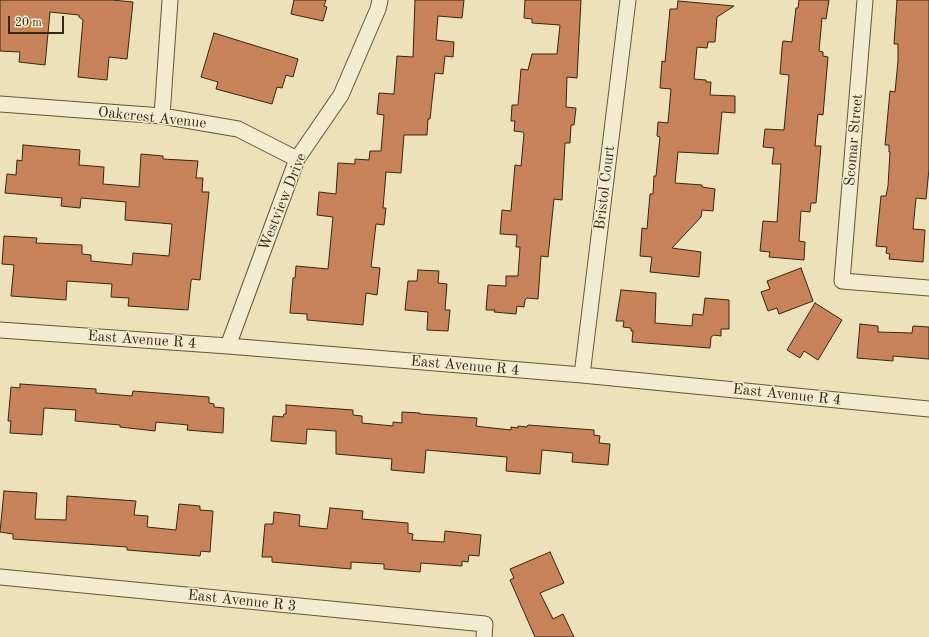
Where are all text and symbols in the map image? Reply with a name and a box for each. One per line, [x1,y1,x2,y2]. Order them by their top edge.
scale bar [10,8,66,34]
text: 20 m [15,17,42,29]
street label: Scomar Street [841,93,867,187]
street label: Oakcrest Avenue [97,103,207,133]
street label: Bristol Court [591,145,619,231]
street label: Westview Drive [255,150,311,254]
street label: East Avenue R 4 [87,327,197,353]
street label: East Avenue R 4 [410,352,520,380]
street label: East Avenue R 4 [732,380,842,410]
street label: East Avenue R 3 [187,586,297,616]

